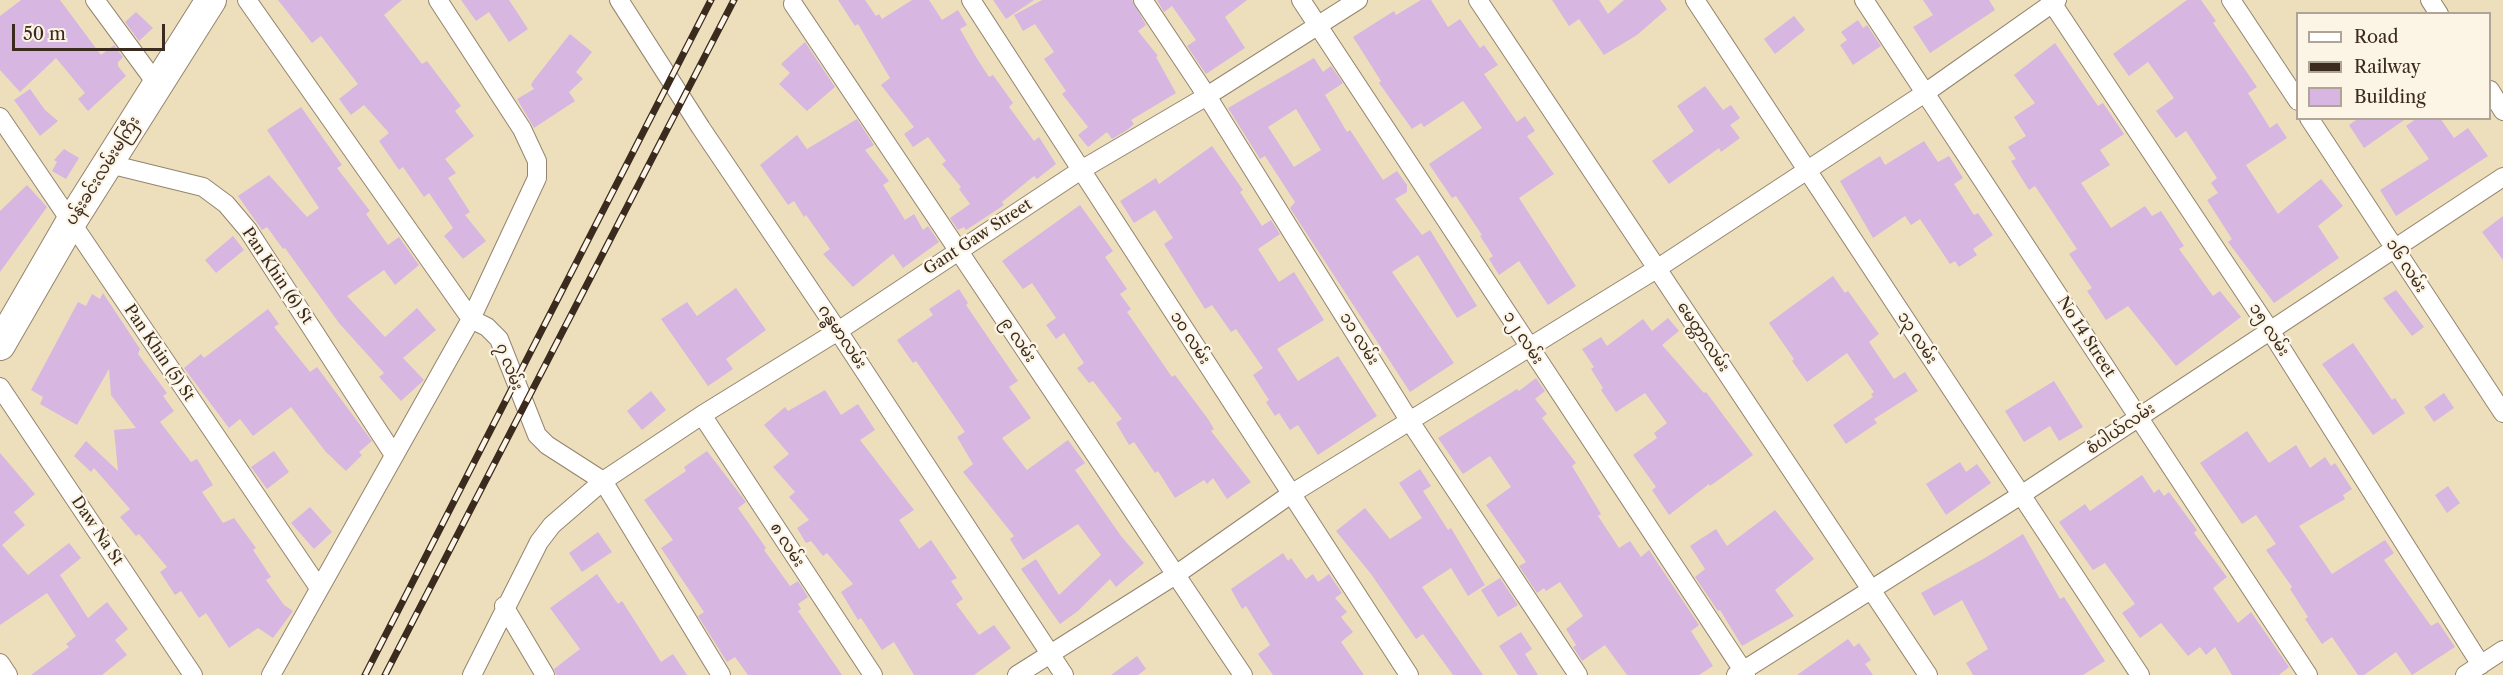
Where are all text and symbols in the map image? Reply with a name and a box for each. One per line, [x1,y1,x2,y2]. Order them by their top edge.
scale bar [15,12,168,50]
legend [2296,12,2491,120]
text: 50 m [23,23,66,45]
text: Road [2354,26,2399,48]
text: Railway [2354,56,2421,78]
text: Building [2354,86,2426,108]
street label: ပန်းခင်းလမ်းမကြီး [62,113,144,229]
street label: Gant Gaw Street [920,195,1036,279]
street label: Pan Khin (6) St [238,224,316,328]
street label: ၁၆ လမ်း [2382,236,2430,296]
street label: No 14 Street [2053,293,2119,381]
street label: မေတ္တာလမ်း [1673,298,1733,376]
street label: ၁၅ လမ်း [2245,300,2293,360]
street label: Pan Khin (5) St [120,301,198,405]
street label: ဂန္ဓမာလမ်း [814,301,870,373]
street label: ၁၀ လမ်း [1166,308,1214,368]
street label: ၁၂ လမ်း [1499,308,1547,368]
street label: ၁၃ လမ်း [1893,308,1941,368]
street label: ၁၁ လမ်း [1335,309,1383,369]
street label: ၉ လမ်း [996,314,1040,366]
street label: ၇ လမ်း [491,341,527,393]
street label: စံပါယ်လမ်း [2083,399,2159,459]
street label: Daw Na St [67,493,127,569]
street label: ၈ လမ်း [766,519,808,571]

